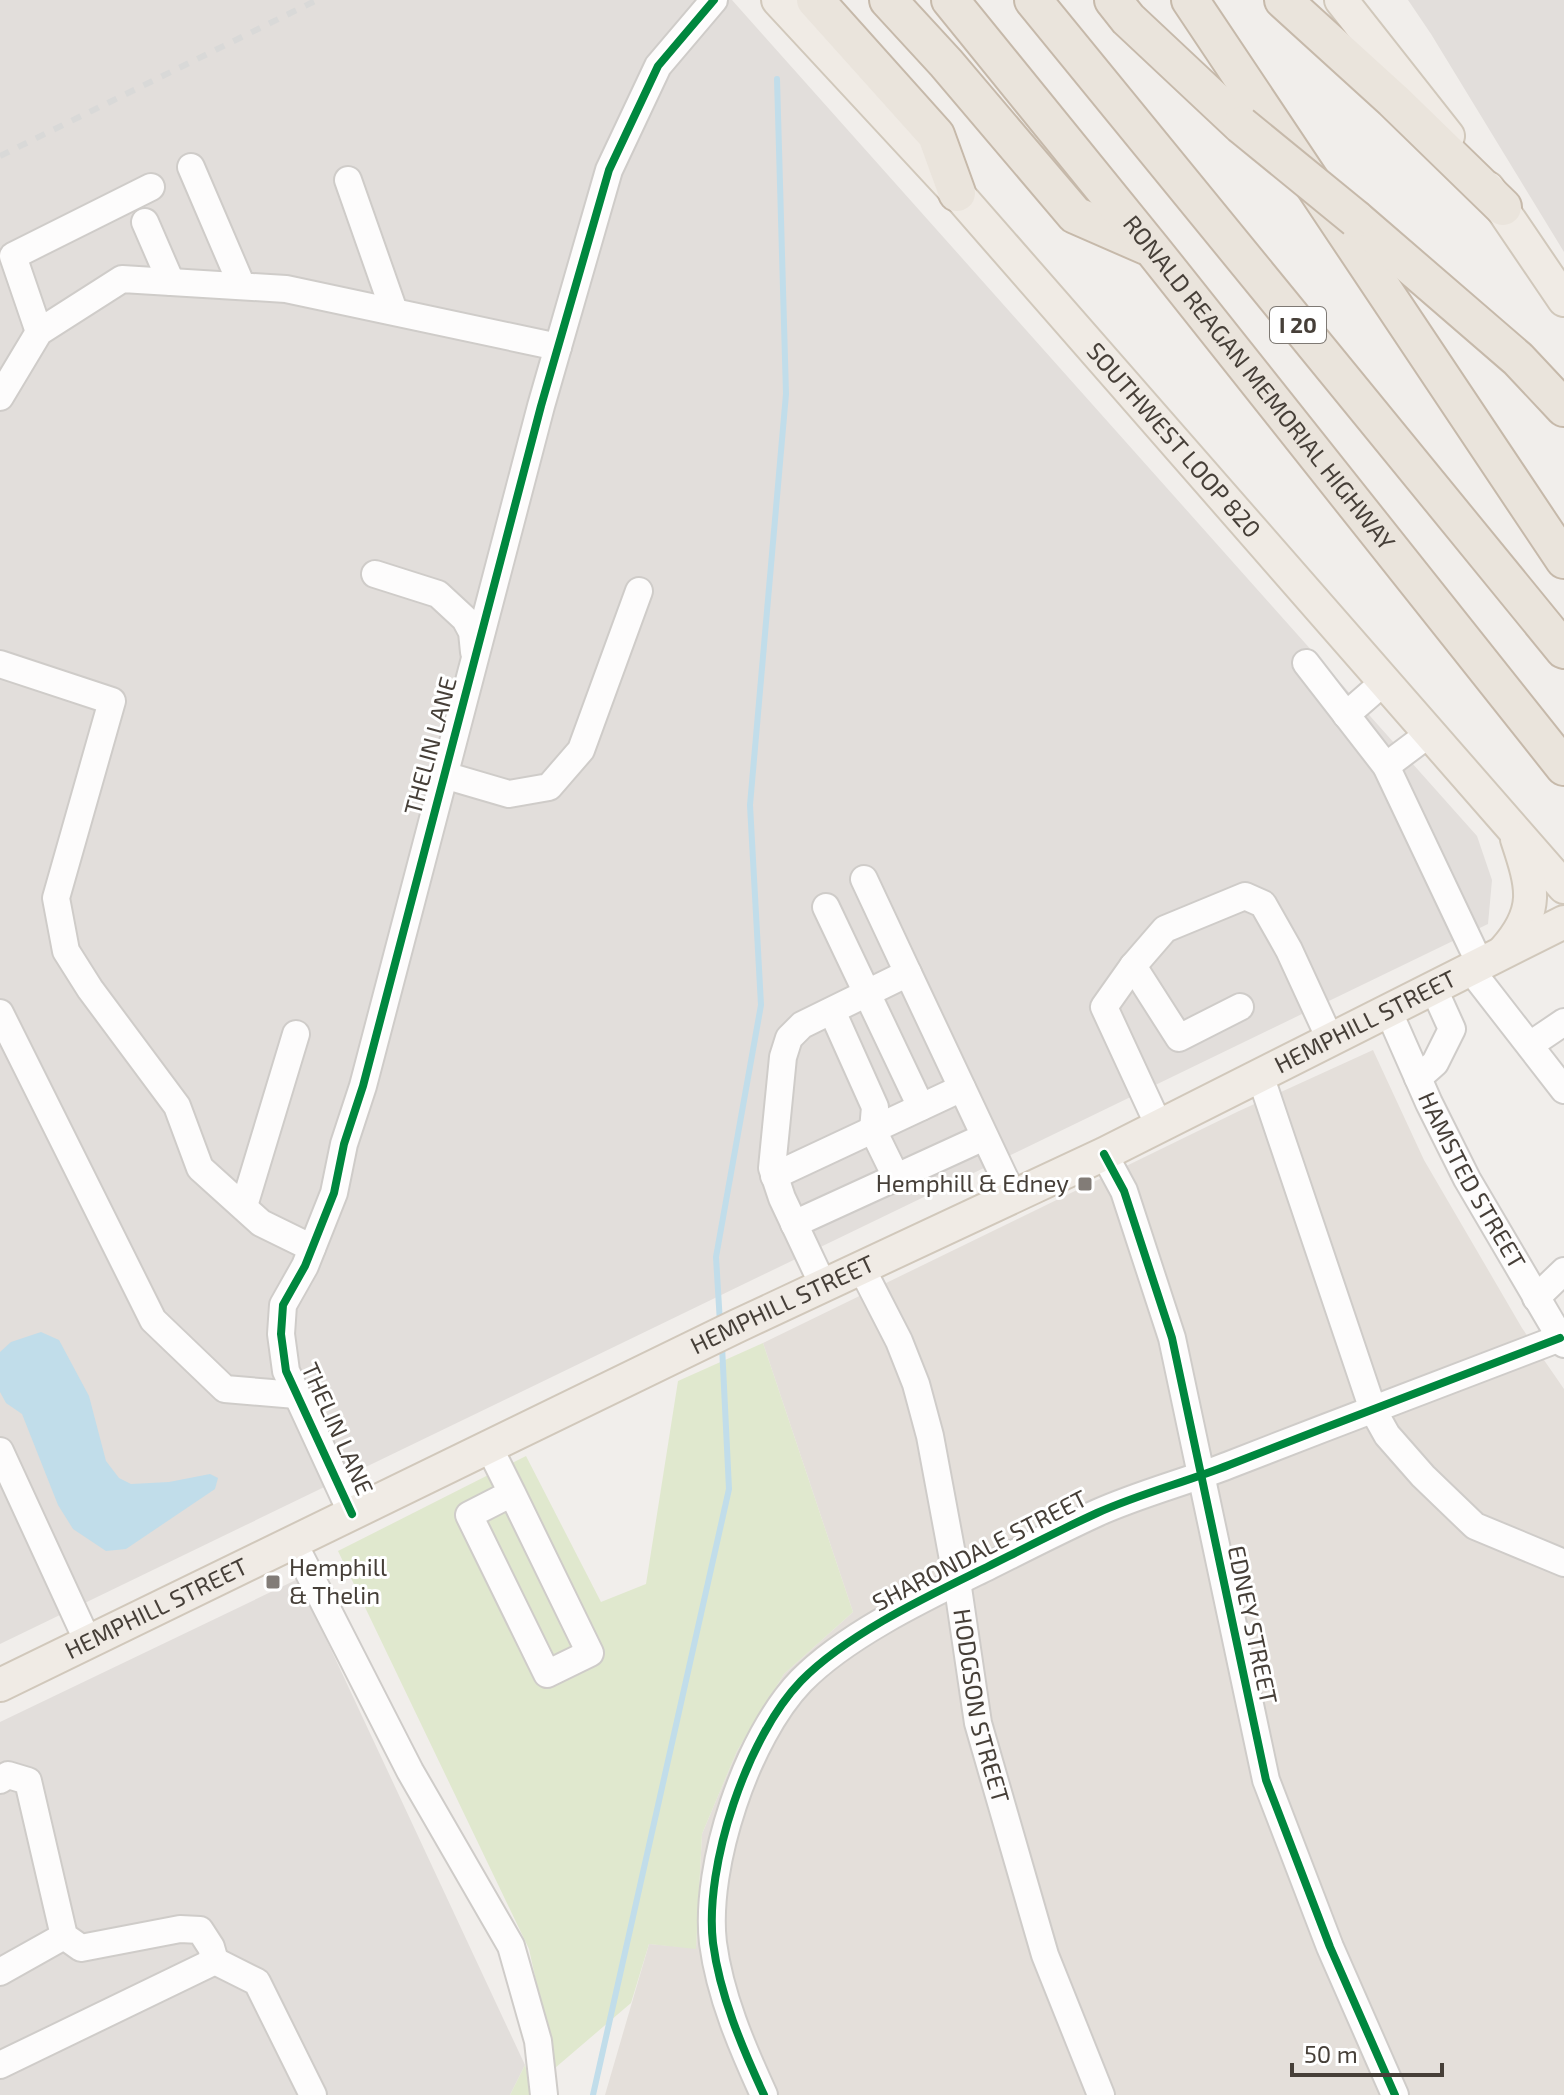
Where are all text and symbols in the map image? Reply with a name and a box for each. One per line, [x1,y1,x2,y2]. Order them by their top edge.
street label: RONALD REAGAN MEMORIAL HIGHWAY [1118,209,1402,556]
road number: I 20 [1270,307,1326,343]
street label: SOUTHWEST LOOP 820 [1081,336,1268,543]
street label: THELIN LANE [397,673,462,818]
street label: HEMPHILL STREET [1269,963,1461,1079]
street label: HAMSTED STREET [1413,1087,1533,1274]
place label: Hemphill & Edney [876,1168,1069,1197]
marker: Hemphill & Edney [1076,1175,1094,1193]
street label: HEMPHILL STREET [685,1248,878,1359]
street label: THELIN LANE [296,1358,380,1499]
street label: SHARONDALE STREET [867,1483,1092,1616]
street label: EDNEY STREET [1223,1543,1284,1707]
street label: HEMPHILL STREET [60,1551,252,1664]
place label: Hemphill & Thelin [289,1552,387,1609]
marker: Hemphill & Thelin [264,1573,282,1591]
street label: HODGSON STREET [948,1607,1016,1806]
scale bar [1292,2027,1442,2077]
text: 50 m [1304,2039,1358,2068]

